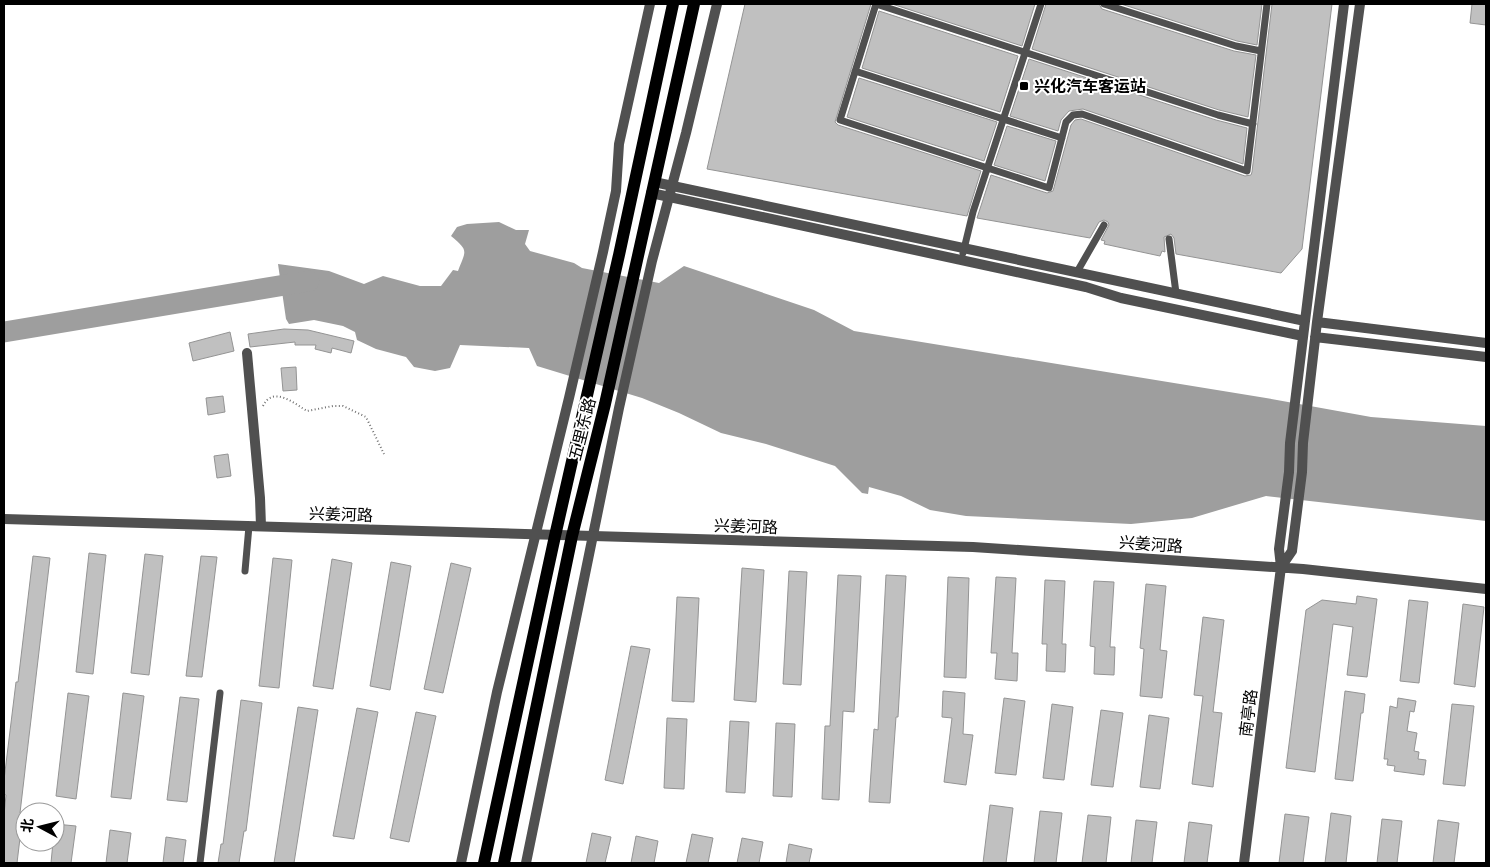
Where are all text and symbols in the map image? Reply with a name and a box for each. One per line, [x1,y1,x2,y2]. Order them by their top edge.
place label: 兴化汽车客运站 [1034,77,1146,96]
marker: 兴化汽车客运站 [1018,80,1030,92]
street label: 五里东路 [566,396,599,462]
street label: 兴姜河路 [309,504,373,525]
street label: 兴姜河路 [714,516,778,537]
street label: 兴姜河路 [1118,533,1184,556]
street label: 南亭路 [1236,688,1261,738]
north arrow [15,802,65,852]
text: 北 [18,817,36,833]

